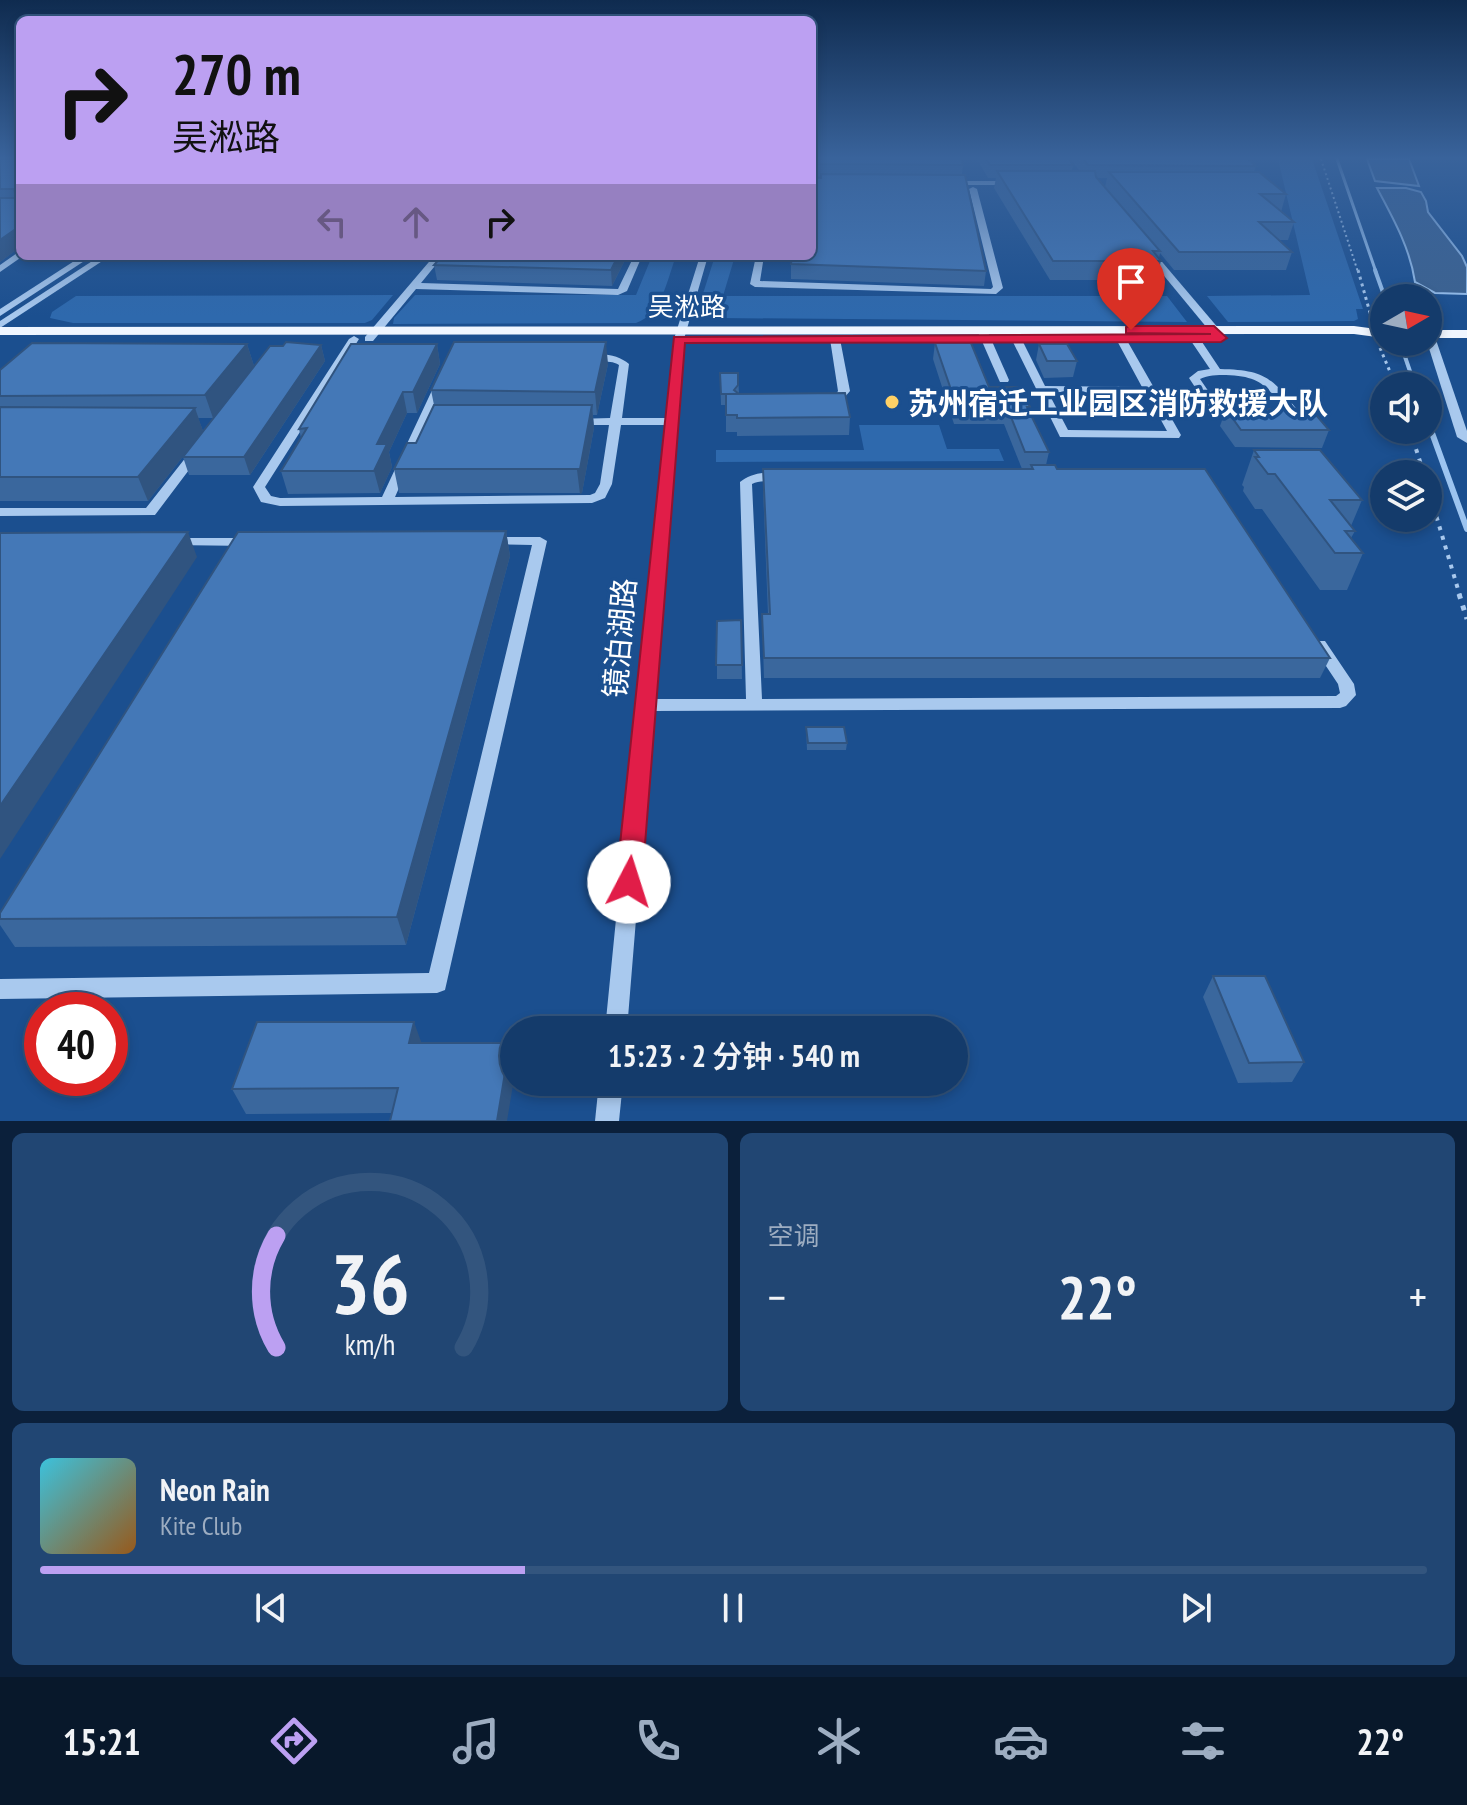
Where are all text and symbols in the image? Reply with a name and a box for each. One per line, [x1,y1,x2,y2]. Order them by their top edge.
text: 270 m [172,38,301,110]
icon: right [40,48,144,152]
text: 吴淞路 [172,113,280,160]
icon: left [310,200,354,244]
icon: ahead [394,200,438,244]
icon: right [478,200,522,244]
pin [1097,248,1165,330]
icon: arrive [1109,260,1153,304]
north arrow [1370,284,1442,356]
map controls [1370,284,1442,532]
street label: 吴淞路 [648,290,726,323]
button: sound [1370,372,1442,444]
place label: 苏州宿迁工业园区消防救援大队 [908,383,1328,422]
marker: 苏州宿迁工业园区消防救援大队 [883,393,901,411]
button: layers [1370,460,1442,532]
street label: 镜泊湖路 [594,577,644,699]
position arrow [587,840,671,924]
speed limit sign: 40 [24,992,128,1096]
text: 15:23 · 2 分钟 · 540 m [608,1036,860,1075]
text: 空调 [768,1219,820,1252]
text: 36 [330,1229,410,1337]
text: 22° [1058,1258,1137,1336]
text: − [768,1268,786,1325]
text: + [1409,1268,1427,1325]
text: km/h [344,1326,395,1363]
text: Neon Rain [160,1470,270,1509]
text: Kite Club [160,1509,242,1542]
icon: previous [249,1586,293,1630]
icon: pause [711,1586,755,1630]
icon: next [1174,1586,1218,1630]
icon: directions [266,1713,322,1769]
icon: music [448,1713,504,1769]
icon: phone [630,1713,686,1769]
icon: climate [811,1713,867,1769]
icon: car [993,1713,1049,1769]
icon: filters [1175,1713,1231,1769]
text: 15:21 [63,1718,141,1765]
text: 22° [1357,1718,1404,1765]

